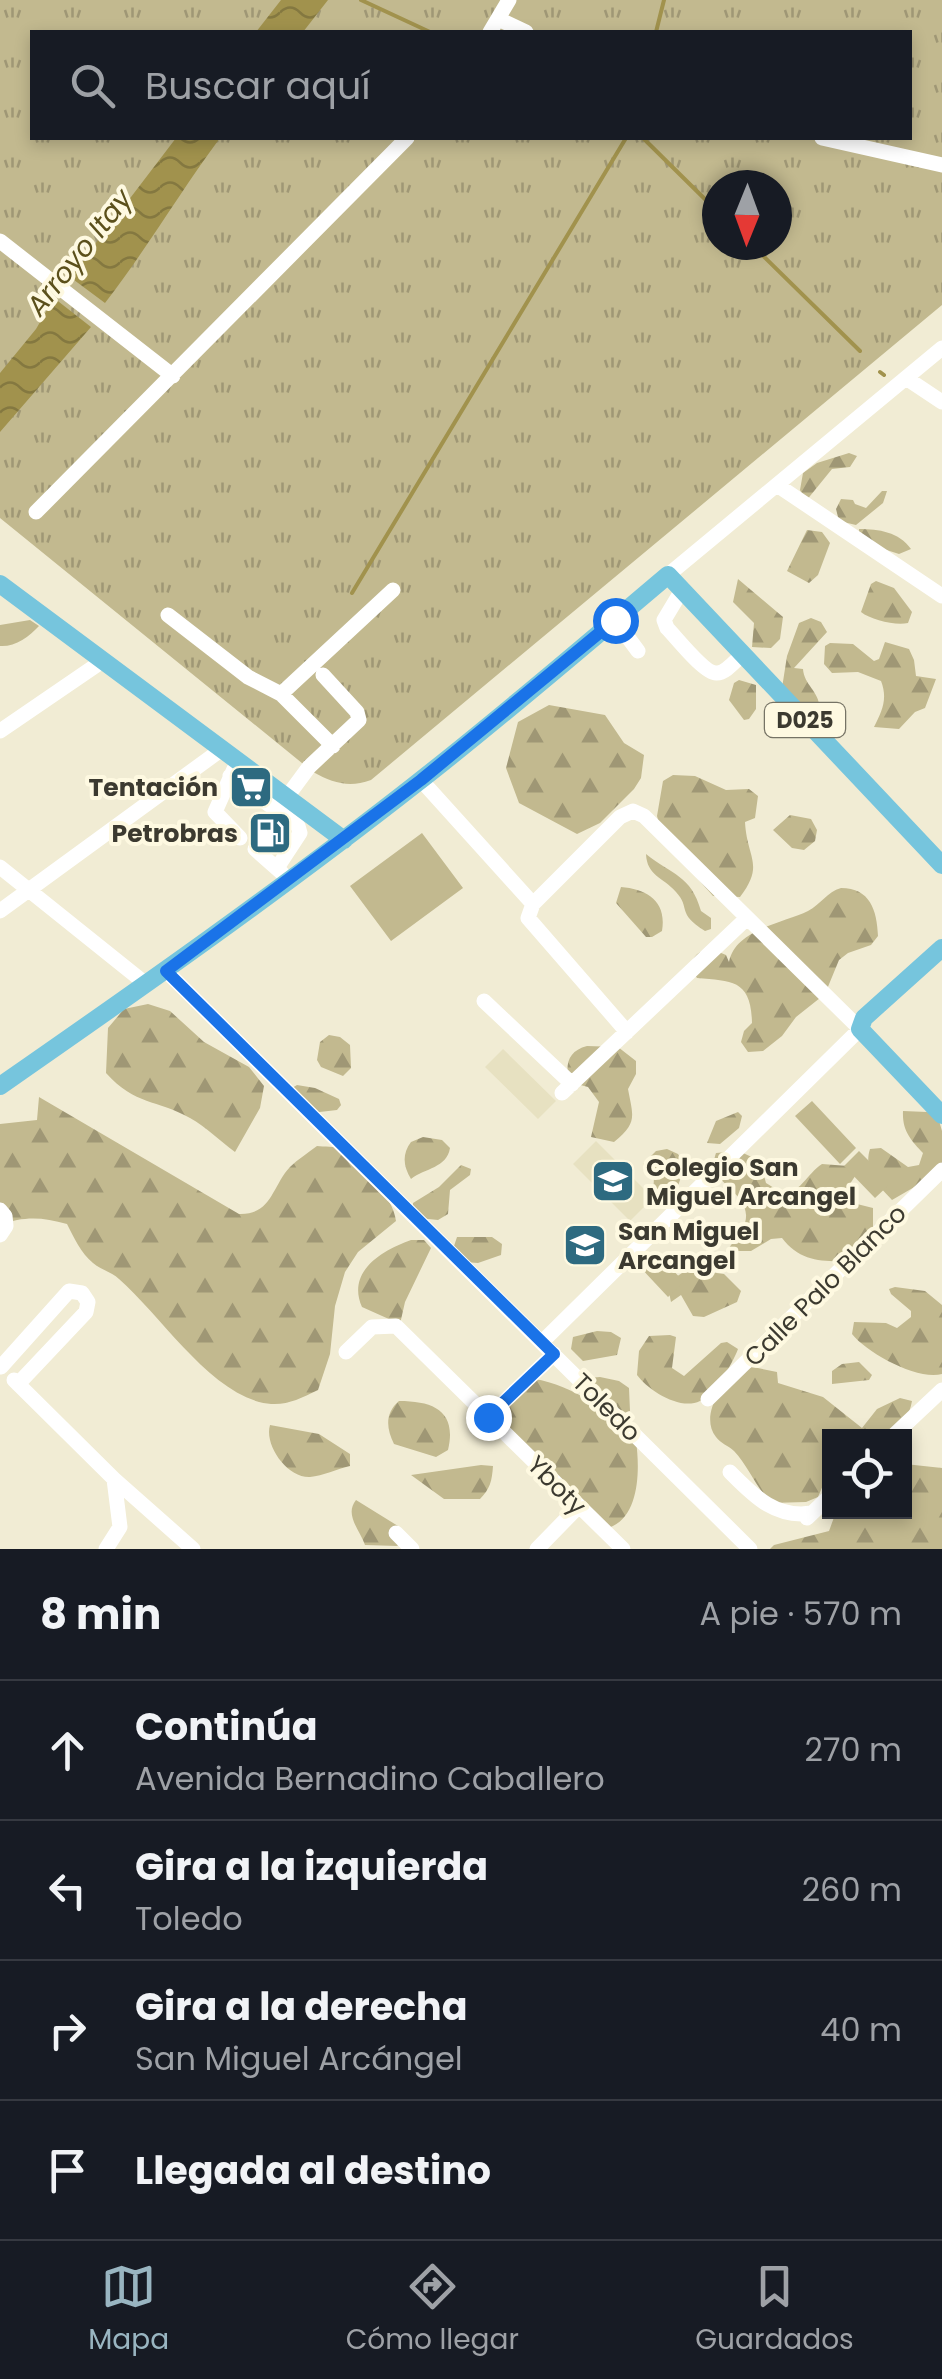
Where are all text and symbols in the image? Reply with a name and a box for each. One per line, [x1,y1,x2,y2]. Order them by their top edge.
search box [30,30,912,140]
icon: search [65,58,120,113]
text: Buscar aquí [145,59,371,112]
north arrow [702,170,792,260]
water label: Arroyo Itay [17,180,142,325]
route start [593,598,639,644]
road number: D025 [765,703,845,737]
supermarket icon: Tentación [228,764,274,810]
place label: Tentación [89,770,218,805]
fuel station icon: Petrobras [247,810,293,856]
place label: Petrobras [112,816,238,851]
place label: Colegio San Miguel Arcangel [646,1150,856,1214]
school or university icon: Colegio San Miguel Arcangel [590,1158,636,1204]
street label: Calle Palo Blanco [736,1196,914,1374]
place label: San Miguel Arcangel [618,1214,759,1278]
school or university icon: San Miguel Arcangel [562,1222,608,1268]
street label: Toledo [565,1365,649,1449]
route end [466,1395,512,1441]
map controls [822,1429,912,1519]
button: locate [822,1429,912,1519]
street label: Yboty [519,1448,594,1523]
text: 8 min [40,1585,161,1644]
text: A pie · 570 m [700,1591,902,1636]
text: Continúa [135,1700,317,1753]
icon: ahead [40,1723,95,1778]
text: 270 m [805,1727,902,1772]
text: Avenida Bernadino Caballero [135,1756,605,1801]
text: Gira a la izquierda [135,1840,488,1893]
icon: left [40,1863,95,1918]
text: 260 m [802,1867,902,1912]
text: Toledo [135,1896,243,1941]
text: Gira a la derecha [135,1980,468,2033]
icon: right [40,2003,95,2058]
text: 40 m [820,2007,902,2052]
text: San Miguel Arcángel [135,2036,463,2081]
icon: arrive [40,2143,95,2198]
text: Llegada al destino [135,2144,491,2197]
tab: Mapa [88,2259,169,2361]
tab: Cómo llegar [346,2259,519,2361]
tab: Guardados [695,2259,854,2361]

